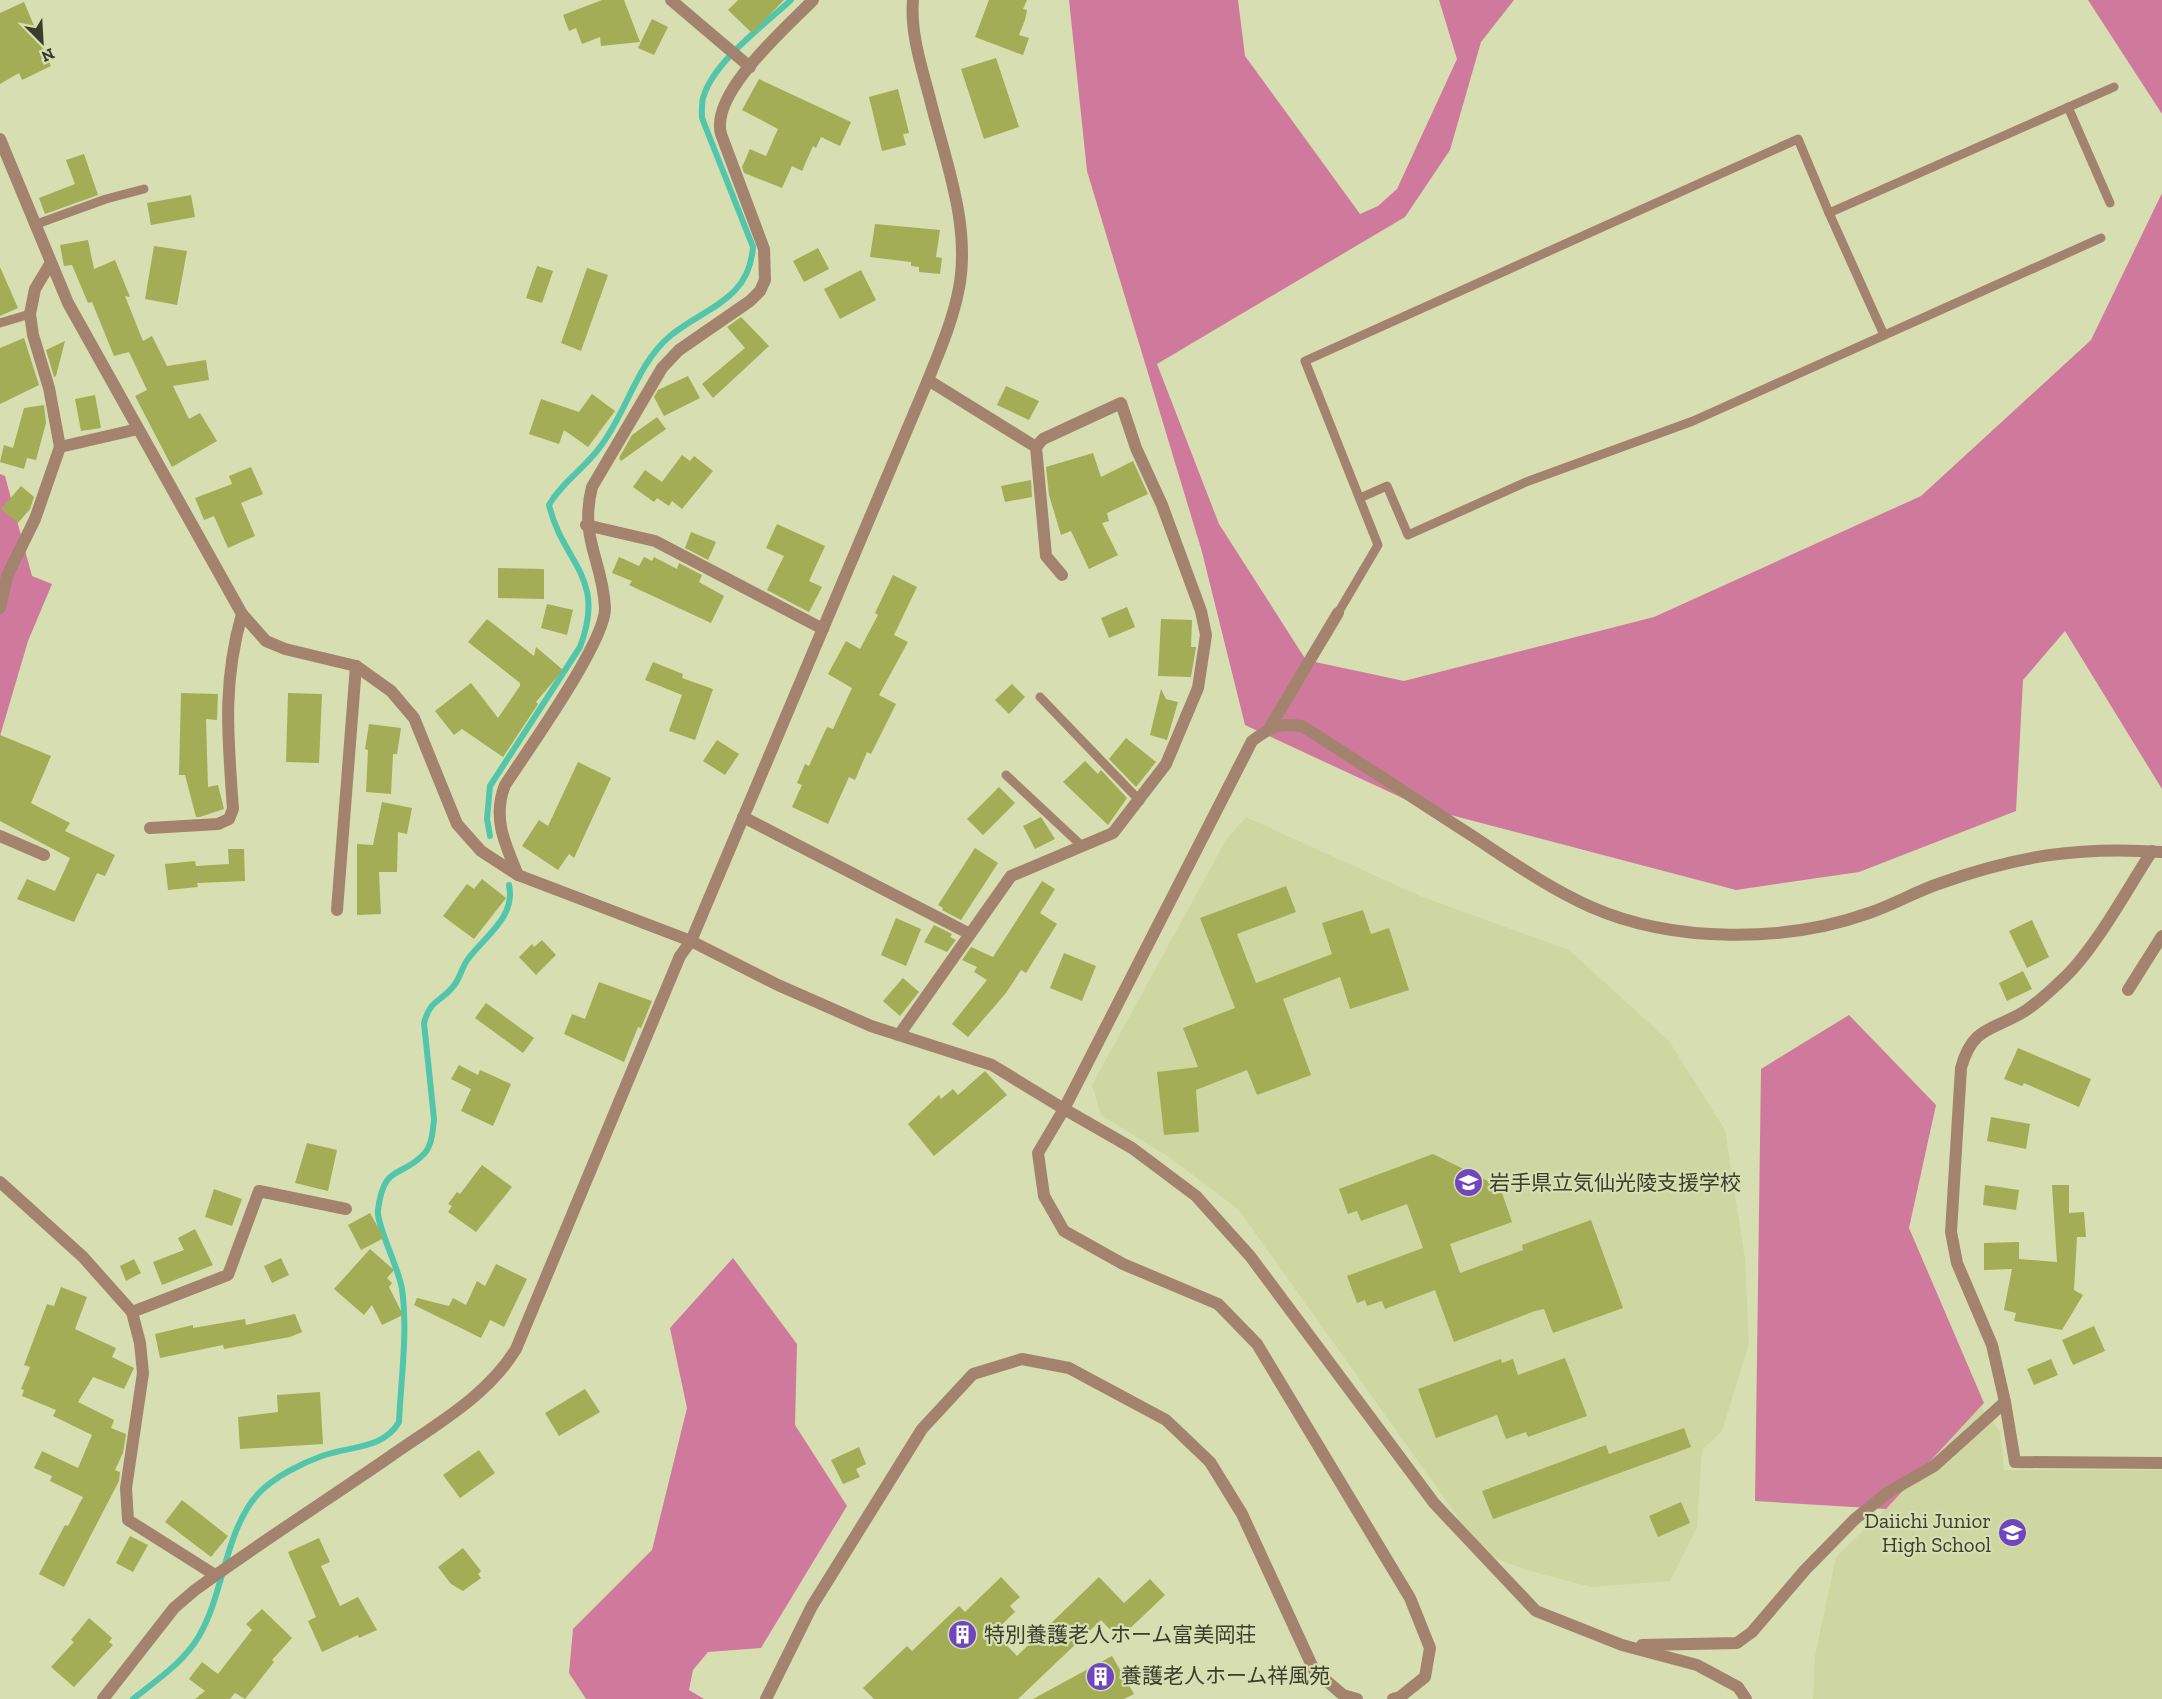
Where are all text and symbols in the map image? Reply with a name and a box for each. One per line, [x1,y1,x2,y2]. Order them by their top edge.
north arrow [12,12,72,72]
text: N [38,44,57,66]
school or university icon: 岩手県立気仙光陵支援学校 [1452,1167,1484,1199]
place label: 岩手県立気仙光陵支援学校 [1489,1170,1741,1195]
place label: Daiichi Junior High School [1864,1508,1991,1557]
school or university icon: Daiichi Junior High School [1996,1517,2028,1549]
building icon: 特別養護老人ホーム富美岡荘 [947,1619,979,1651]
place label: 特別養護老人ホーム富美岡荘 [984,1622,1256,1647]
building icon: 養護老人ホーム祥風苑 [1084,1660,1116,1692]
place label: 養護老人ホーム祥風苑 [1121,1663,1330,1688]

